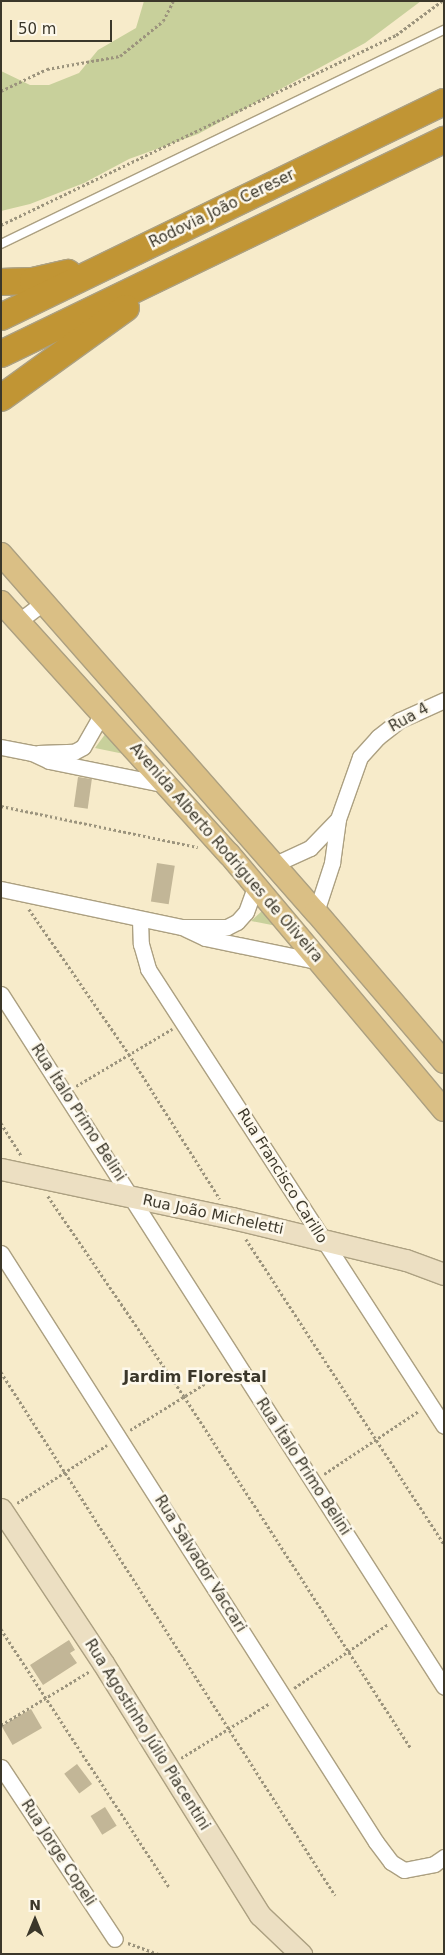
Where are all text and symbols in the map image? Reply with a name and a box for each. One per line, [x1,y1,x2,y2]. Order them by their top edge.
scale bar [12,10,115,42]
text: 50 m [18,20,56,38]
street label: Rodovia João Cereser [146,166,298,252]
street label: Rua 4 [386,700,432,736]
street label: Avenida Alberto Rodrigues de Oliveira [126,740,326,966]
street label: Rua Ítalo Primo Belini [27,1041,129,1185]
street label: Rua Francisco Carillo [233,1105,331,1247]
street label: Rua João Micheletti [141,1191,285,1239]
district label: Jardim Florestal [123,1367,267,1387]
street label: Rua Ítalo Primo Belini [252,1395,354,1539]
street label: Rua Salvador Vaccari [150,1492,250,1636]
street label: Rua Agostinho Júlio Piacentini [81,1636,213,1834]
street label: Rua Jorge Copeli [17,1797,99,1909]
north arrow [10,1895,60,1945]
text: N [29,1897,41,1913]

